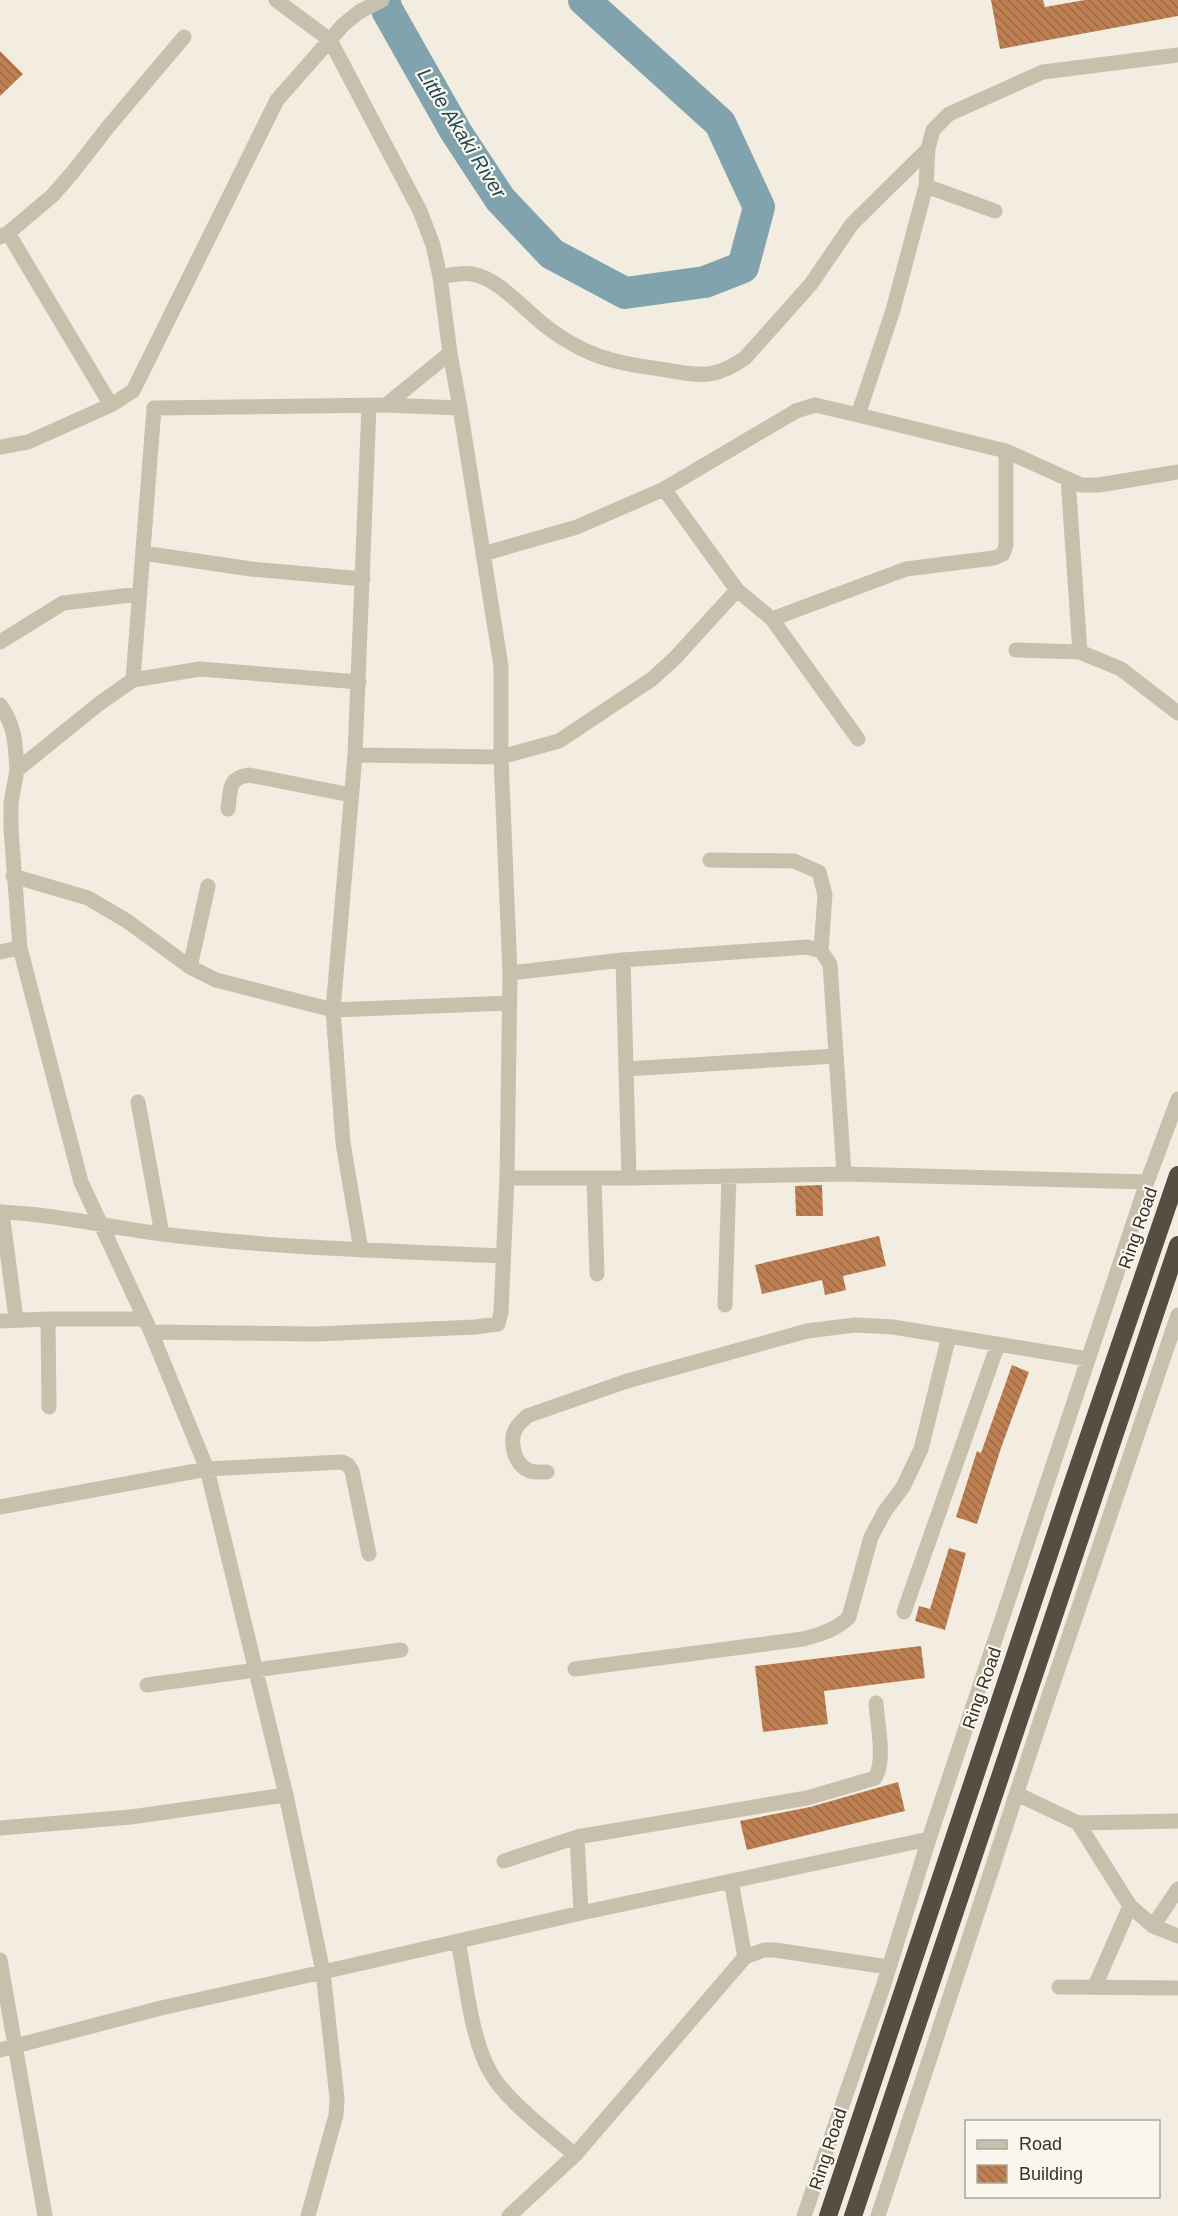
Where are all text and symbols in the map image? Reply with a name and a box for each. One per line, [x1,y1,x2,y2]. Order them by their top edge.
water label: Little Akaki River [413,64,511,203]
street label: Ring Road [1115,1185,1161,1271]
street label: Ring Road [959,1645,1005,1731]
street label: Ring Road [805,2105,851,2193]
legend [965,2120,1160,2198]
text: Road [1019,2134,1062,2154]
text: Building [1019,2164,1083,2184]

